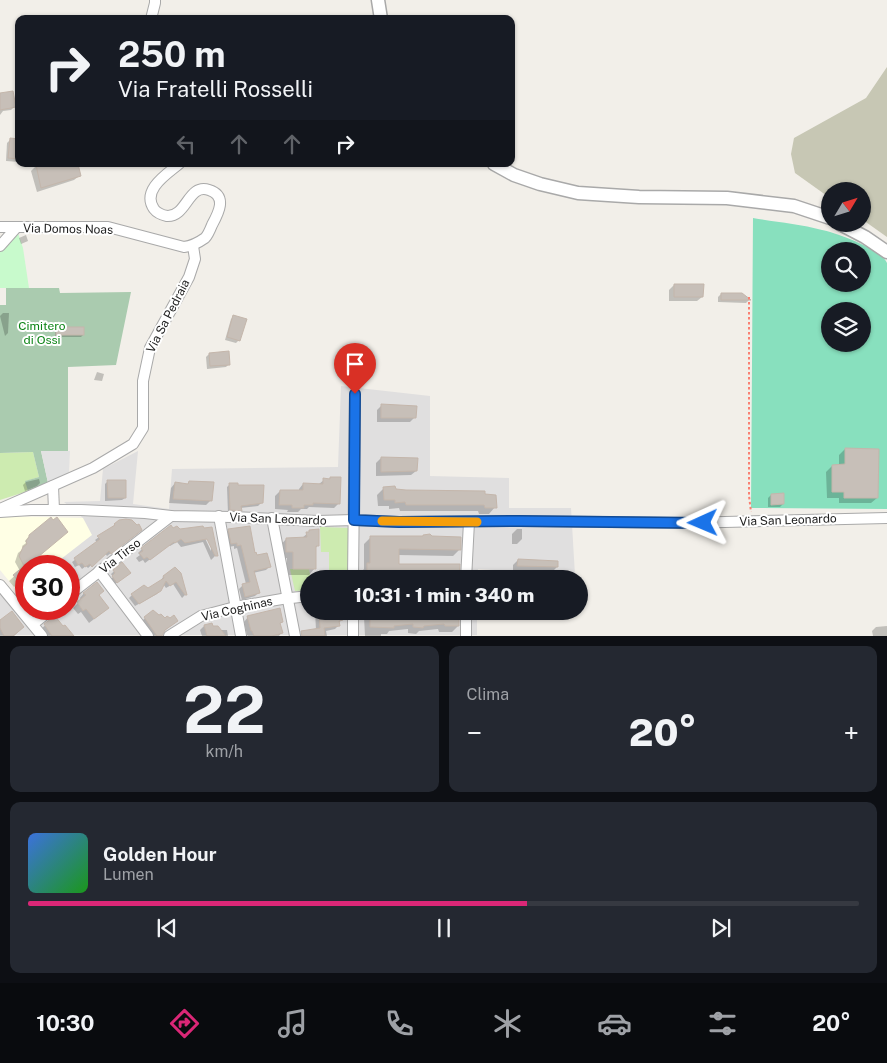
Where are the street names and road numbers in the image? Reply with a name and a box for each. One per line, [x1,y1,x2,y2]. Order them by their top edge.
street label: Via Domos Noas [23,221,113,237]
street label: Via Sa Pedraia [144,277,192,355]
street label: Via San Leonardo [229,510,327,528]
street label: Via San Leonardo [739,511,837,529]
street label: Via Tirso [97,535,143,576]
street label: Via Coghinas [200,594,274,624]

